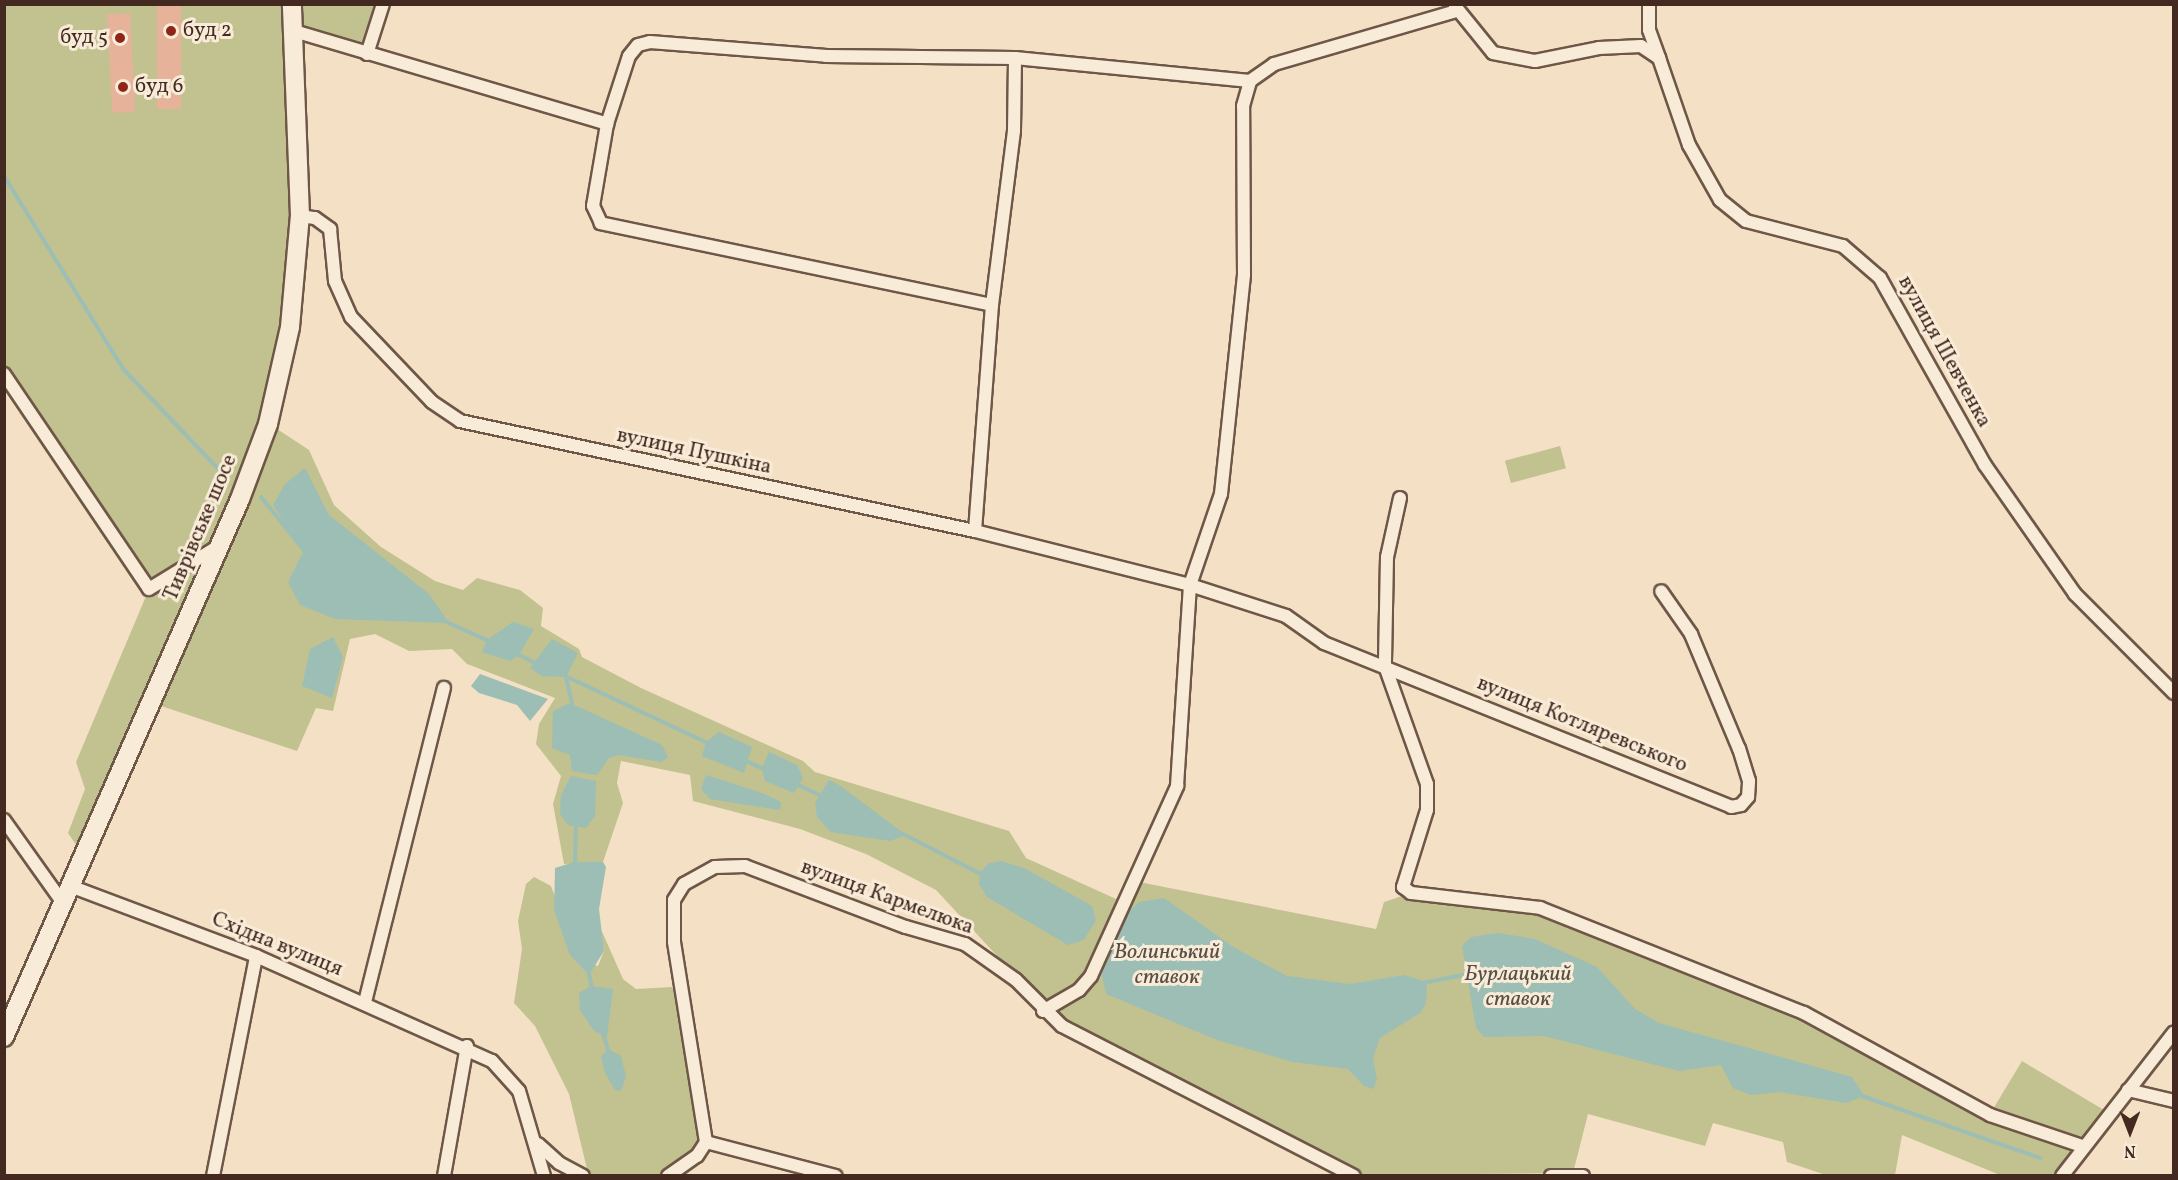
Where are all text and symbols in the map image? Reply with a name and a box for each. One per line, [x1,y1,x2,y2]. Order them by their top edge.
place label: буд 2 [183,18,232,44]
marker: буд 2 [164,24,178,38]
place label: буд 5 [60,25,108,51]
marker: буд 5 [113,31,127,45]
place label: буд 6 [135,74,183,100]
marker: буд 6 [116,80,130,94]
street label: вулиця Шевченка [1892,272,1996,432]
street label: вулиця Пушкіна [614,423,774,481]
street label: Тиврівське шосе [159,451,243,605]
street label: вулиця Котляревського [1473,671,1691,779]
street label: вулиця Кармелюка [797,855,977,941]
street label: Східна вулиця [208,907,346,983]
water label: Волинський ставок [1114,939,1220,990]
water label: Бурлацький ставок [1464,961,1572,1012]
north arrow [2100,1102,2160,1162]
text: N [2124,1139,2136,1161]

